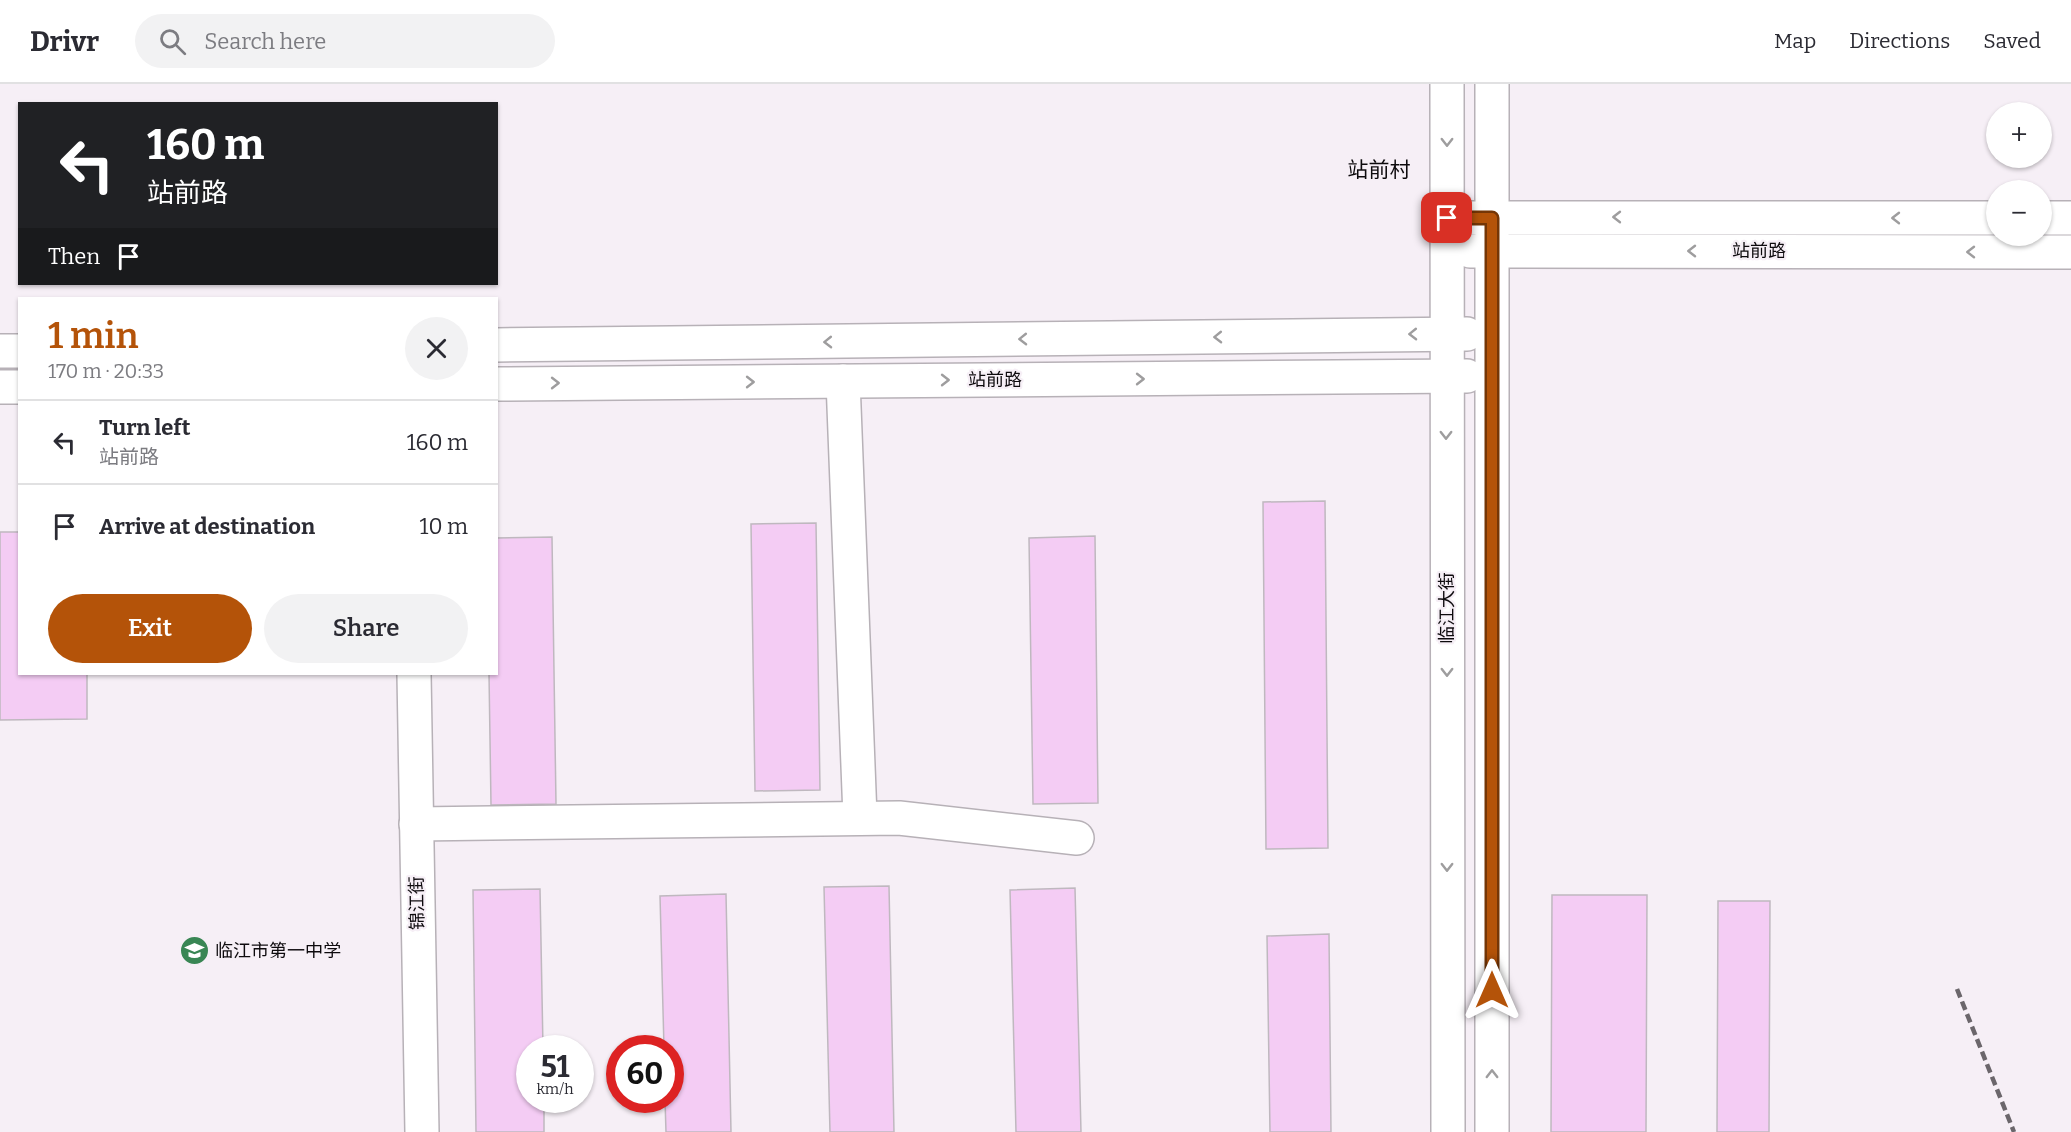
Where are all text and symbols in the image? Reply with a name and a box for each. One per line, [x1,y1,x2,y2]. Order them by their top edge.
search box [135,14,555,68]
text: Drivr [30,25,99,58]
icon: search [156,25,189,58]
text: Search here [204,28,326,55]
text: Map [1774,28,1816,54]
text: Directions [1849,28,1950,54]
text: Saved [1983,28,2041,54]
map controls [1986,102,2052,246]
button: + [1986,102,2052,168]
text: 160 m [147,120,264,170]
icon: left [48,126,126,204]
one-way arrow [1441,138,1453,147]
district label: 站前村 [1348,157,1411,183]
text: 站前路 [147,177,228,209]
button: − [1986,180,2052,246]
pin [1421,192,1472,243]
icon: arrive [1430,201,1463,234]
one-way arrow [1613,211,1622,223]
one-way arrow [1892,212,1901,224]
icon: arrive [112,240,145,273]
street label: 站前路 [1732,240,1786,262]
text: Then [48,243,100,270]
one-way arrow [1687,245,1696,257]
one-way arrow [1966,246,1975,258]
text: 1 min [48,314,139,358]
button: close [405,317,468,380]
one-way arrow [1409,328,1418,341]
one-way arrow [1214,331,1223,343]
one-way arrow [1019,333,1028,346]
one-way arrow [824,336,833,348]
text: 170 m · 20:33 [48,359,164,383]
street label: 站前路 [968,369,1022,391]
one-way arrow [1135,373,1144,385]
one-way arrow [940,374,949,386]
one-way arrow [745,376,754,388]
one-way arrow [550,377,559,389]
text: Turn left [99,414,191,441]
icon: left [48,426,81,459]
text: 160 m [407,429,468,456]
one-way arrow [1440,430,1452,439]
text: 站前路 [99,445,159,469]
icon: arrive [48,510,81,543]
text: Arrive at destination [99,513,315,540]
text: 10 m [420,513,468,540]
street label: 临江大街 [1436,572,1458,644]
button: Exit [48,594,252,663]
button: Share [264,594,468,663]
one-way arrow [1441,667,1453,676]
one-way arrow [1441,862,1453,871]
street label: 锦江街 [406,876,428,930]
school or university icon: 临江市第一中学 [178,935,210,967]
place label: 临江市第一中学 [215,940,341,962]
position arrow [1460,958,1524,1022]
speed limit sign: 60 [606,1035,684,1113]
text: 51 [541,1049,569,1085]
one-way arrow [1486,1069,1498,1078]
text: km/h [536,1080,574,1098]

